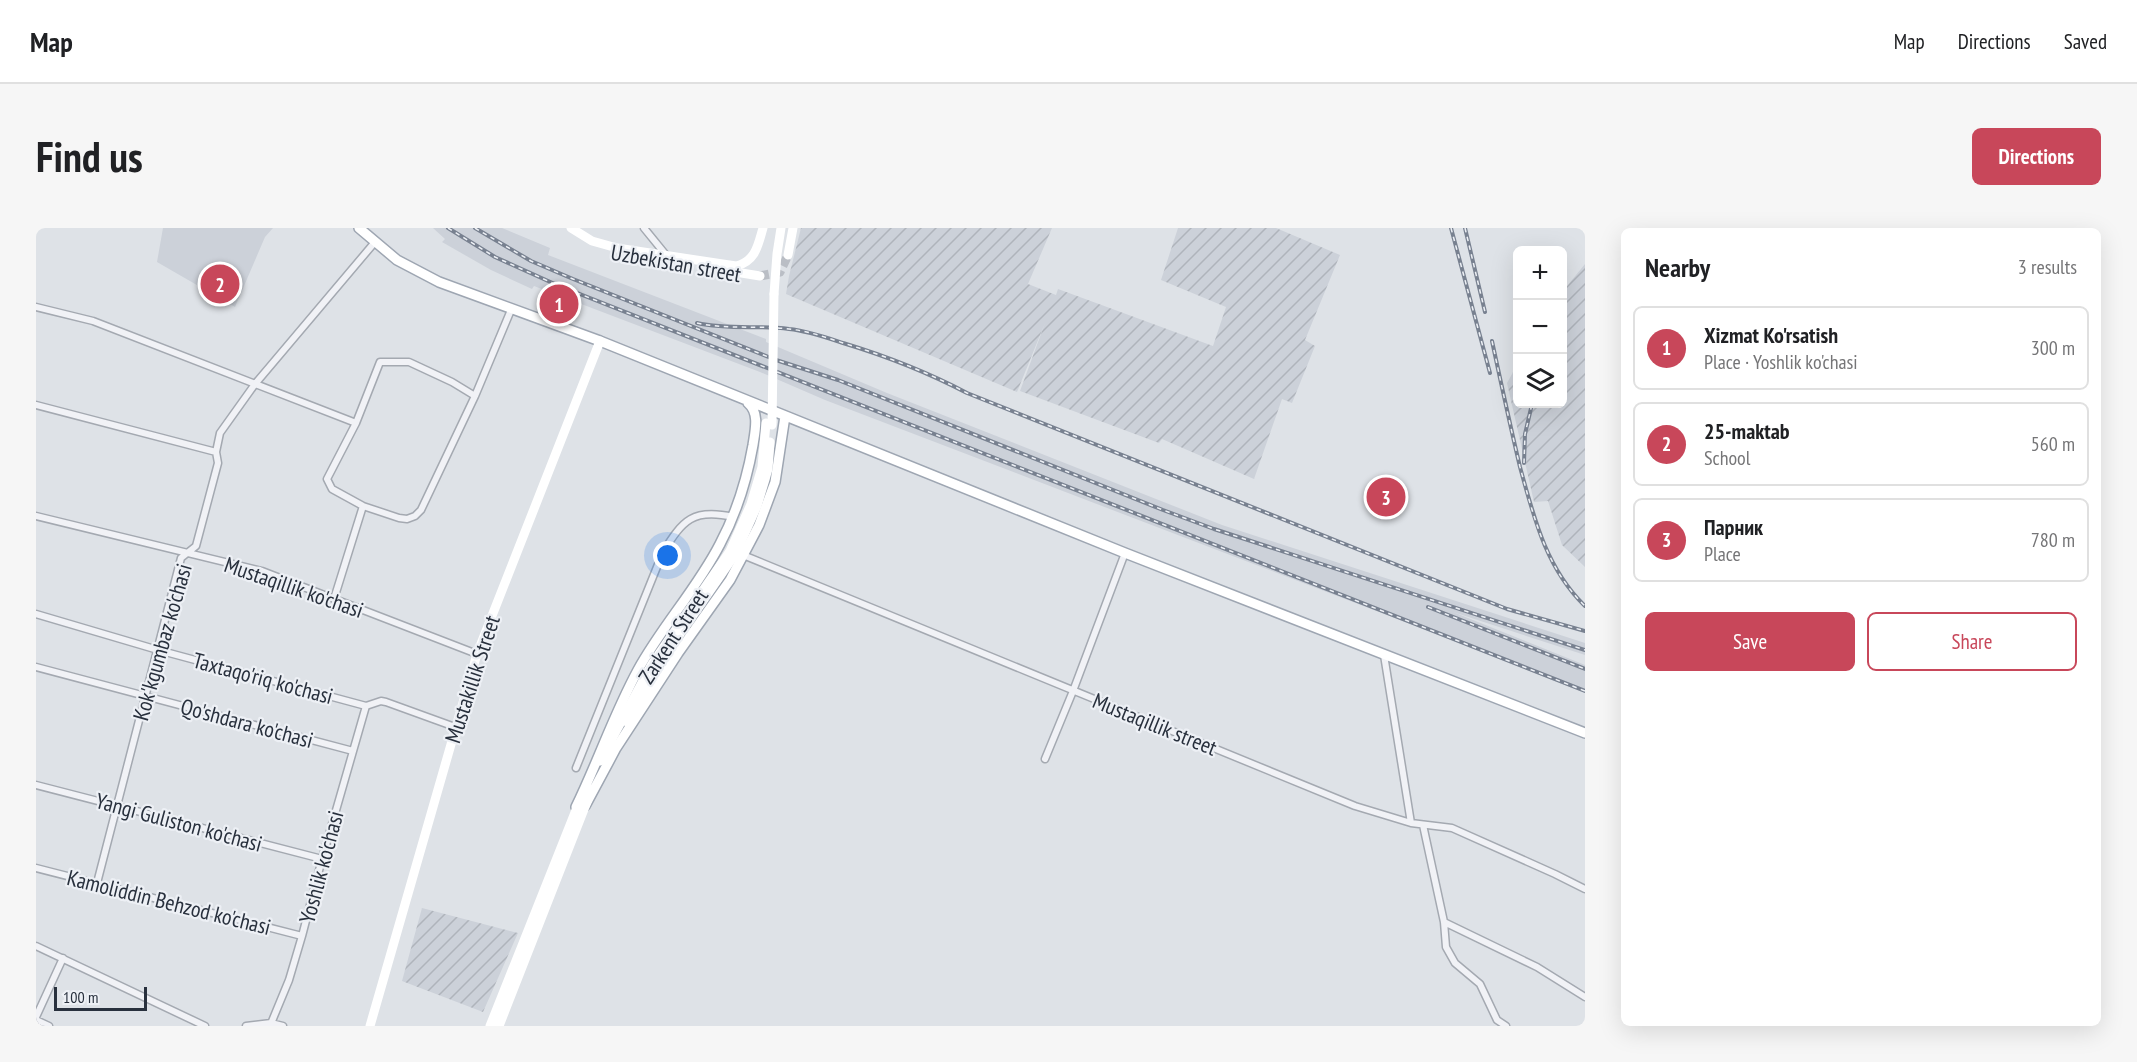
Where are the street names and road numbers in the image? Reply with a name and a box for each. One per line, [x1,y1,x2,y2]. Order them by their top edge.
street label: Uzbekistan street [609,238,743,288]
street label: Mustaqillik ko'chasi [221,550,367,624]
street label: Kok'kgumbaz ko'chasi [126,560,198,724]
street label: Zarkent Street [632,583,714,689]
street label: Mustakillik Street [438,612,506,746]
street label: Taxtaqo'riq ko'chasi [190,646,336,710]
street label: Mustaqillik street [1089,686,1221,762]
street label: Qo'shdara ko'chasi [178,692,316,754]
street label: Yangi Guliston ko'chasi [93,786,265,858]
street label: Yoshlik ko'chasi [293,808,349,926]
street label: Kamoliddin Behzod ko'chasi [64,863,274,941]

